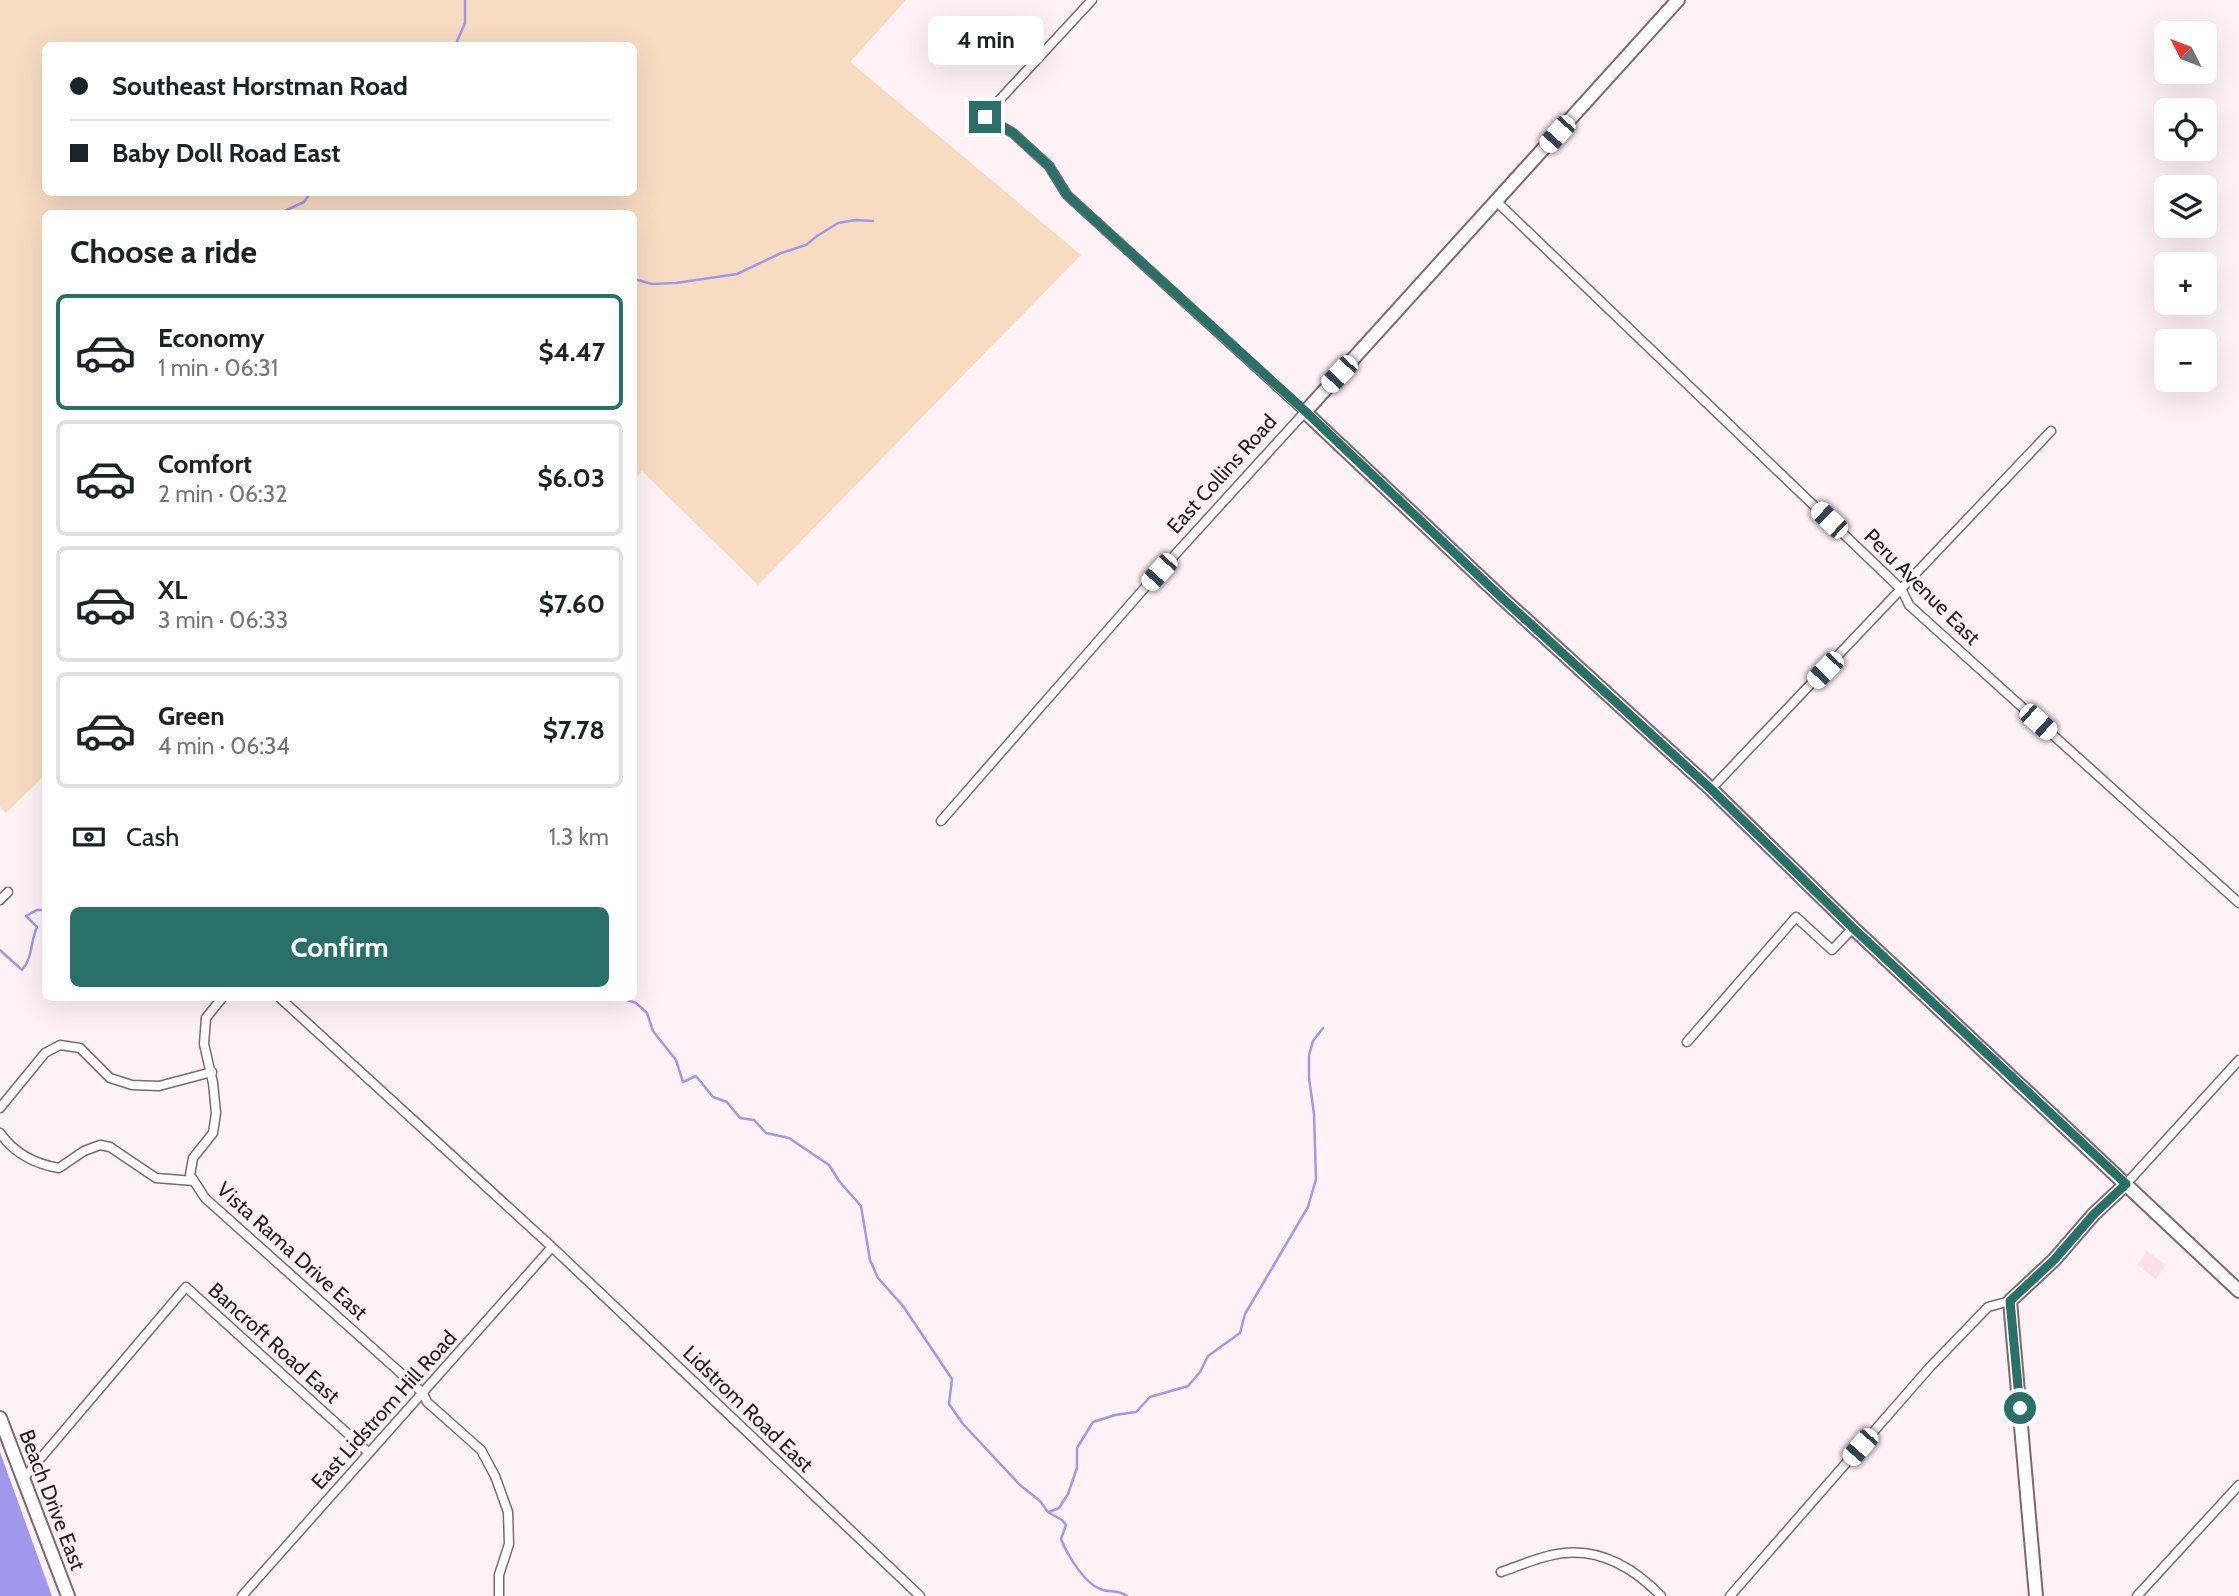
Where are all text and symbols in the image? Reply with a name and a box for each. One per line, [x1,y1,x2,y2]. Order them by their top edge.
callout: 4 min [927,16,1043,64]
north arrow [2154,21,2217,84]
map controls [2154,21,2217,392]
text: 4 min [957,26,1015,54]
text: Southeast Horstman Road [112,70,408,102]
button: locate [2154,98,2217,161]
route end [969,101,1001,133]
car [1536,111,1579,157]
text: Baby Doll Road East [112,137,340,169]
button: layers [2154,175,2217,238]
text: Choose a ride [70,232,257,271]
button: + [2154,252,2217,315]
icon: car [74,321,137,384]
text: Economy [158,322,264,354]
button: − [2154,329,2217,392]
text: $4.47 [539,336,605,368]
car [1317,351,1362,397]
text: 1 min · 06:31 [158,354,278,382]
street label: East Collins Road [1162,409,1282,538]
icon: car [74,447,137,510]
text: Comfort [158,448,252,480]
text: $6.03 [537,462,605,494]
text: 2 min · 06:32 [158,480,287,508]
car [1807,498,1852,542]
street label: Peru Avenue East [1859,523,1986,650]
car [1138,549,1181,595]
icon: car [74,573,137,636]
text: XL [158,574,187,606]
text: $7.60 [539,588,605,620]
text: 3 min · 06:33 [158,606,288,634]
car [1803,648,1848,692]
icon: car [74,699,137,762]
text: Green [158,700,225,732]
car [2016,700,2061,744]
text: $7.78 [543,714,605,746]
text: 4 min · 06:34 [158,732,290,760]
icon: cash [70,818,108,856]
text: Cash [126,821,179,853]
text: 1.3 km [549,823,609,851]
button: Confirm [70,907,609,987]
street label: Vista Rama Drive East [212,1176,373,1325]
street label: Bancroft Road East [203,1277,345,1408]
street label: East Lidstrom Hill Road [306,1325,461,1494]
street label: Lidstrom Road East [678,1340,819,1477]
route start [2004,1392,2036,1424]
car [1839,1424,1882,1470]
street label: Beach Drive East [14,1426,91,1574]

